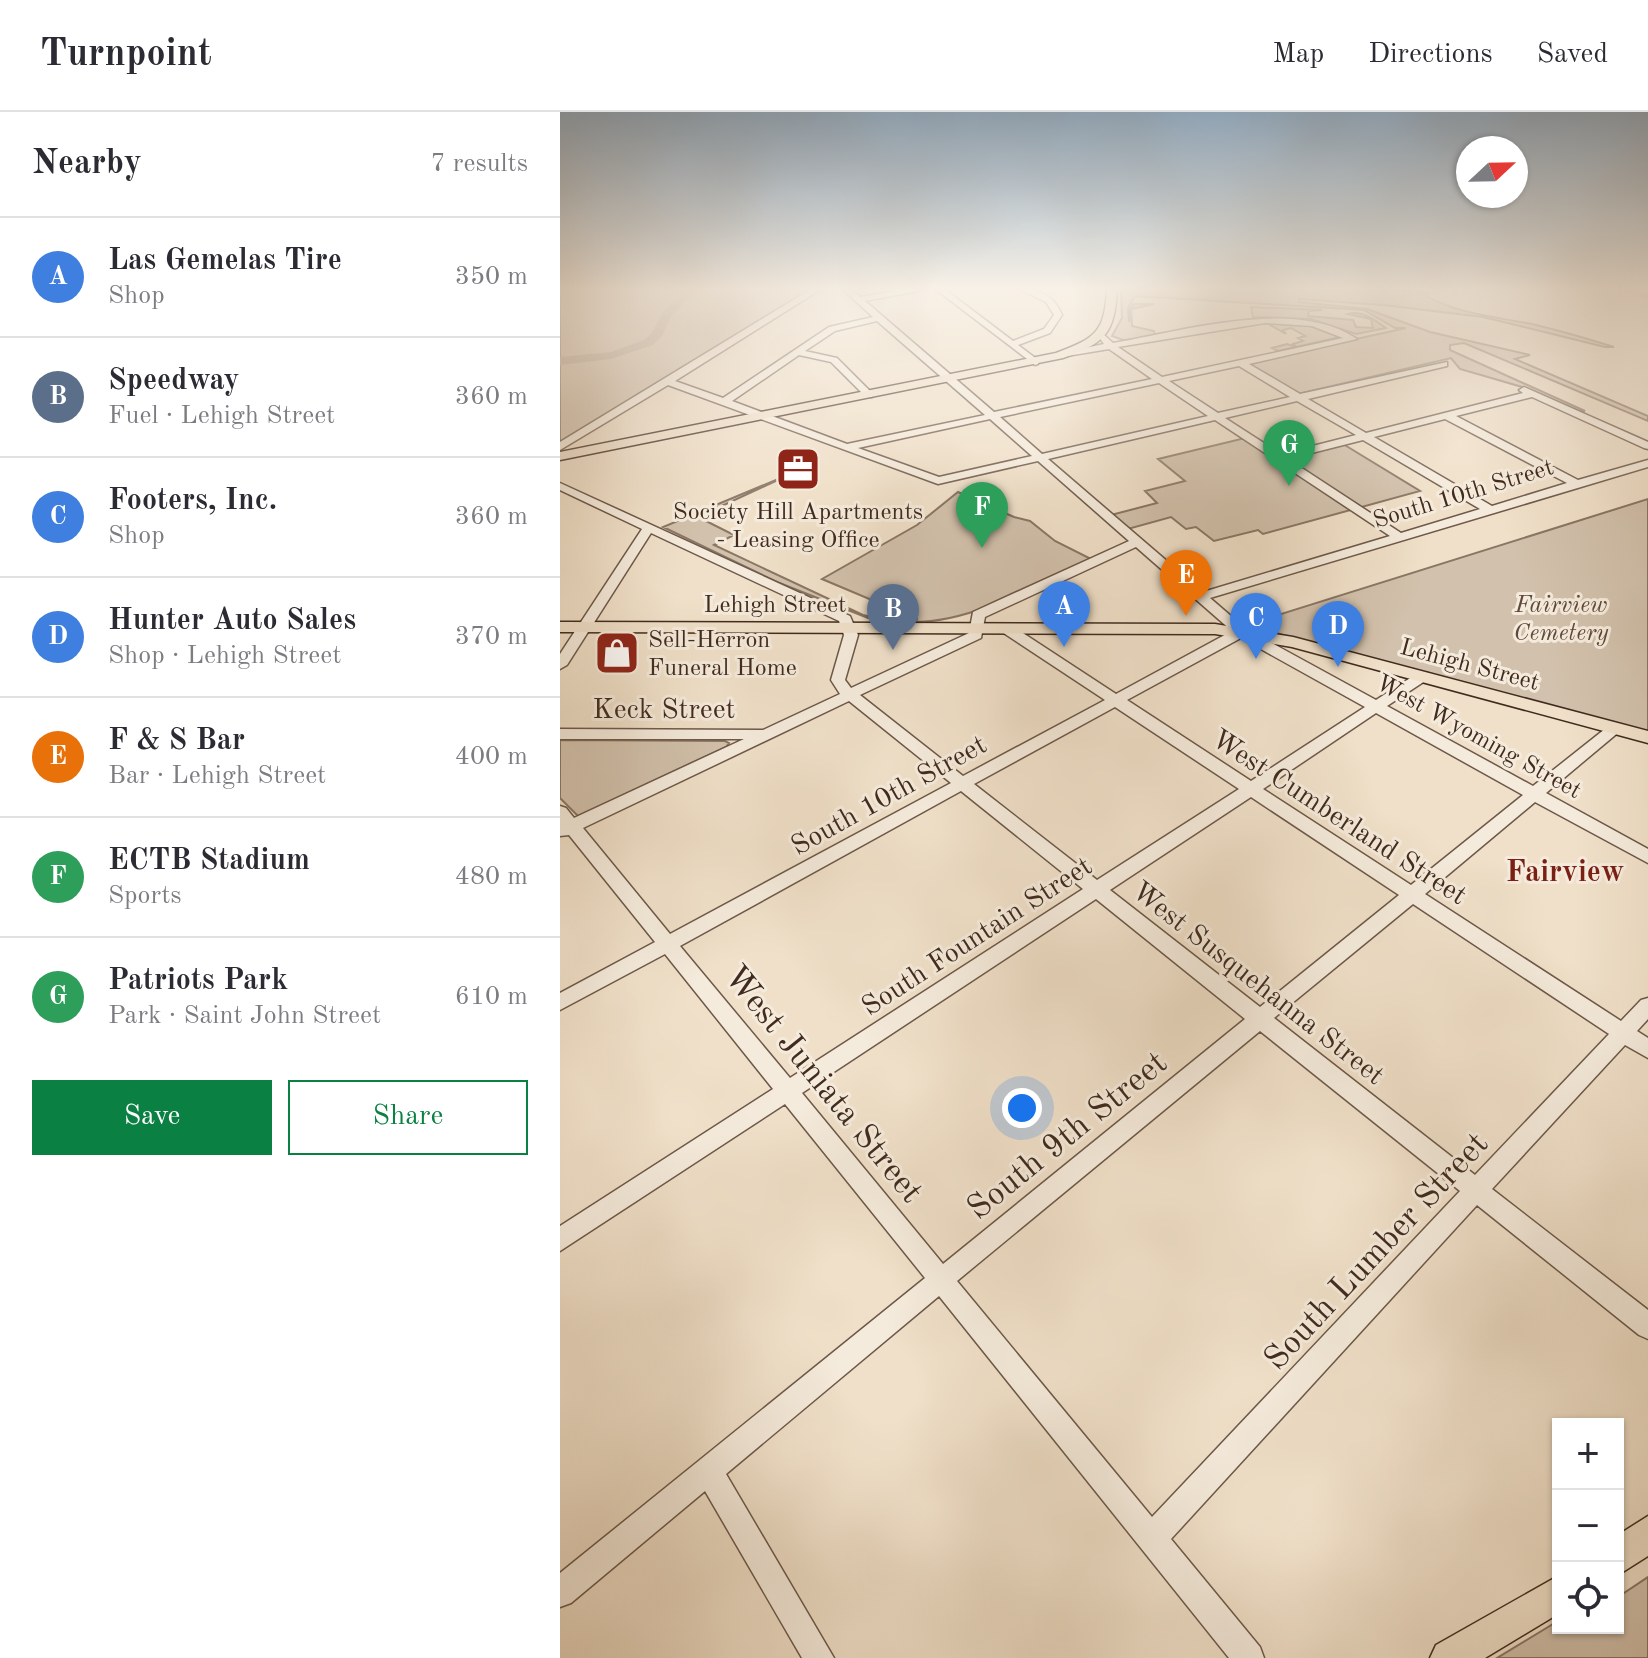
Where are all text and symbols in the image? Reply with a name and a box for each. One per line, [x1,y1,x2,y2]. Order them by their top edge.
text: Turnpoint [40,36,212,74]
text: Map [1272,41,1324,69]
text: Directions [1368,41,1493,69]
text: Saved [1537,41,1608,69]
north arrow [1456,136,1528,208]
text: Nearby [32,147,142,181]
text: 7 results [430,151,528,177]
text: Las Gemelas Tire [108,246,342,276]
text: A [48,264,68,290]
text: 350 m [455,264,528,290]
text: Shop [108,283,165,309]
text: Speedway [108,366,240,396]
text: B [49,384,67,410]
text: 360 m [455,384,528,410]
text: Fuel · Lehigh Street [108,403,335,429]
pin: G [1263,420,1315,486]
office icon: Society Hill Apartments - Leasing Office [774,445,822,493]
street label: South 10th Street [1370,456,1557,534]
pin: F [956,482,1008,548]
text: Footers, Inc. [108,486,277,516]
place label: Society Hill Apartments - Leasing Office [673,501,923,553]
text: C [49,504,67,530]
text: 360 m [455,504,528,530]
text: Shop [108,523,165,549]
pin: E [1160,550,1212,616]
pin: A [1038,581,1090,647]
pin: B [867,584,919,650]
pin: C [1230,593,1282,659]
street label: Lehigh Street [704,594,847,618]
park label: Fairview Cemetery [1513,594,1609,646]
pin: D [1312,601,1364,667]
text: Hunter Auto Sales [108,606,356,636]
text: D [48,624,68,650]
text: 370 m [455,624,528,650]
shop icon: Sell-Herron Funeral Home [593,629,641,677]
place label: Sell-Herron Funeral Home [648,629,797,681]
street label: Lehigh Street [1397,636,1542,696]
text: Shop · Lehigh Street [108,643,341,669]
street label: West Wyoming Street [1371,671,1585,804]
street label: Keck Street [593,697,735,725]
text: F & S Bar [108,726,245,756]
street label: West Cumberland Street [1206,726,1471,911]
street label: South 10th Street [787,731,992,862]
text: E [49,744,67,770]
text: 400 m [455,744,528,770]
text: Bar · Lehigh Street [108,763,326,789]
text: ECTB Stadium [108,846,310,876]
street label: South Fountain Street [857,853,1098,1022]
district label: Fairview [1506,858,1624,888]
text: F [49,864,67,890]
text: 480 m [455,864,528,890]
street label: West Susquehanna Street [1126,877,1388,1091]
text: Sports [108,883,182,909]
street label: West Juniata Street [717,960,928,1210]
text: Patriots Park [108,966,288,996]
text: G [49,984,67,1010]
text: 610 m [455,984,528,1010]
text: Park · Saint John Street [108,1003,381,1029]
street label: South 9th Street [962,1046,1174,1227]
button: Save [32,1080,272,1155]
button: Share [288,1080,528,1155]
your location [1002,1088,1042,1128]
street label: South Lumber Street [1259,1127,1496,1377]
map controls [1552,1418,1624,1634]
button: + [1552,1418,1624,1490]
button: − [1552,1490,1624,1562]
button: locate [1552,1562,1624,1634]

